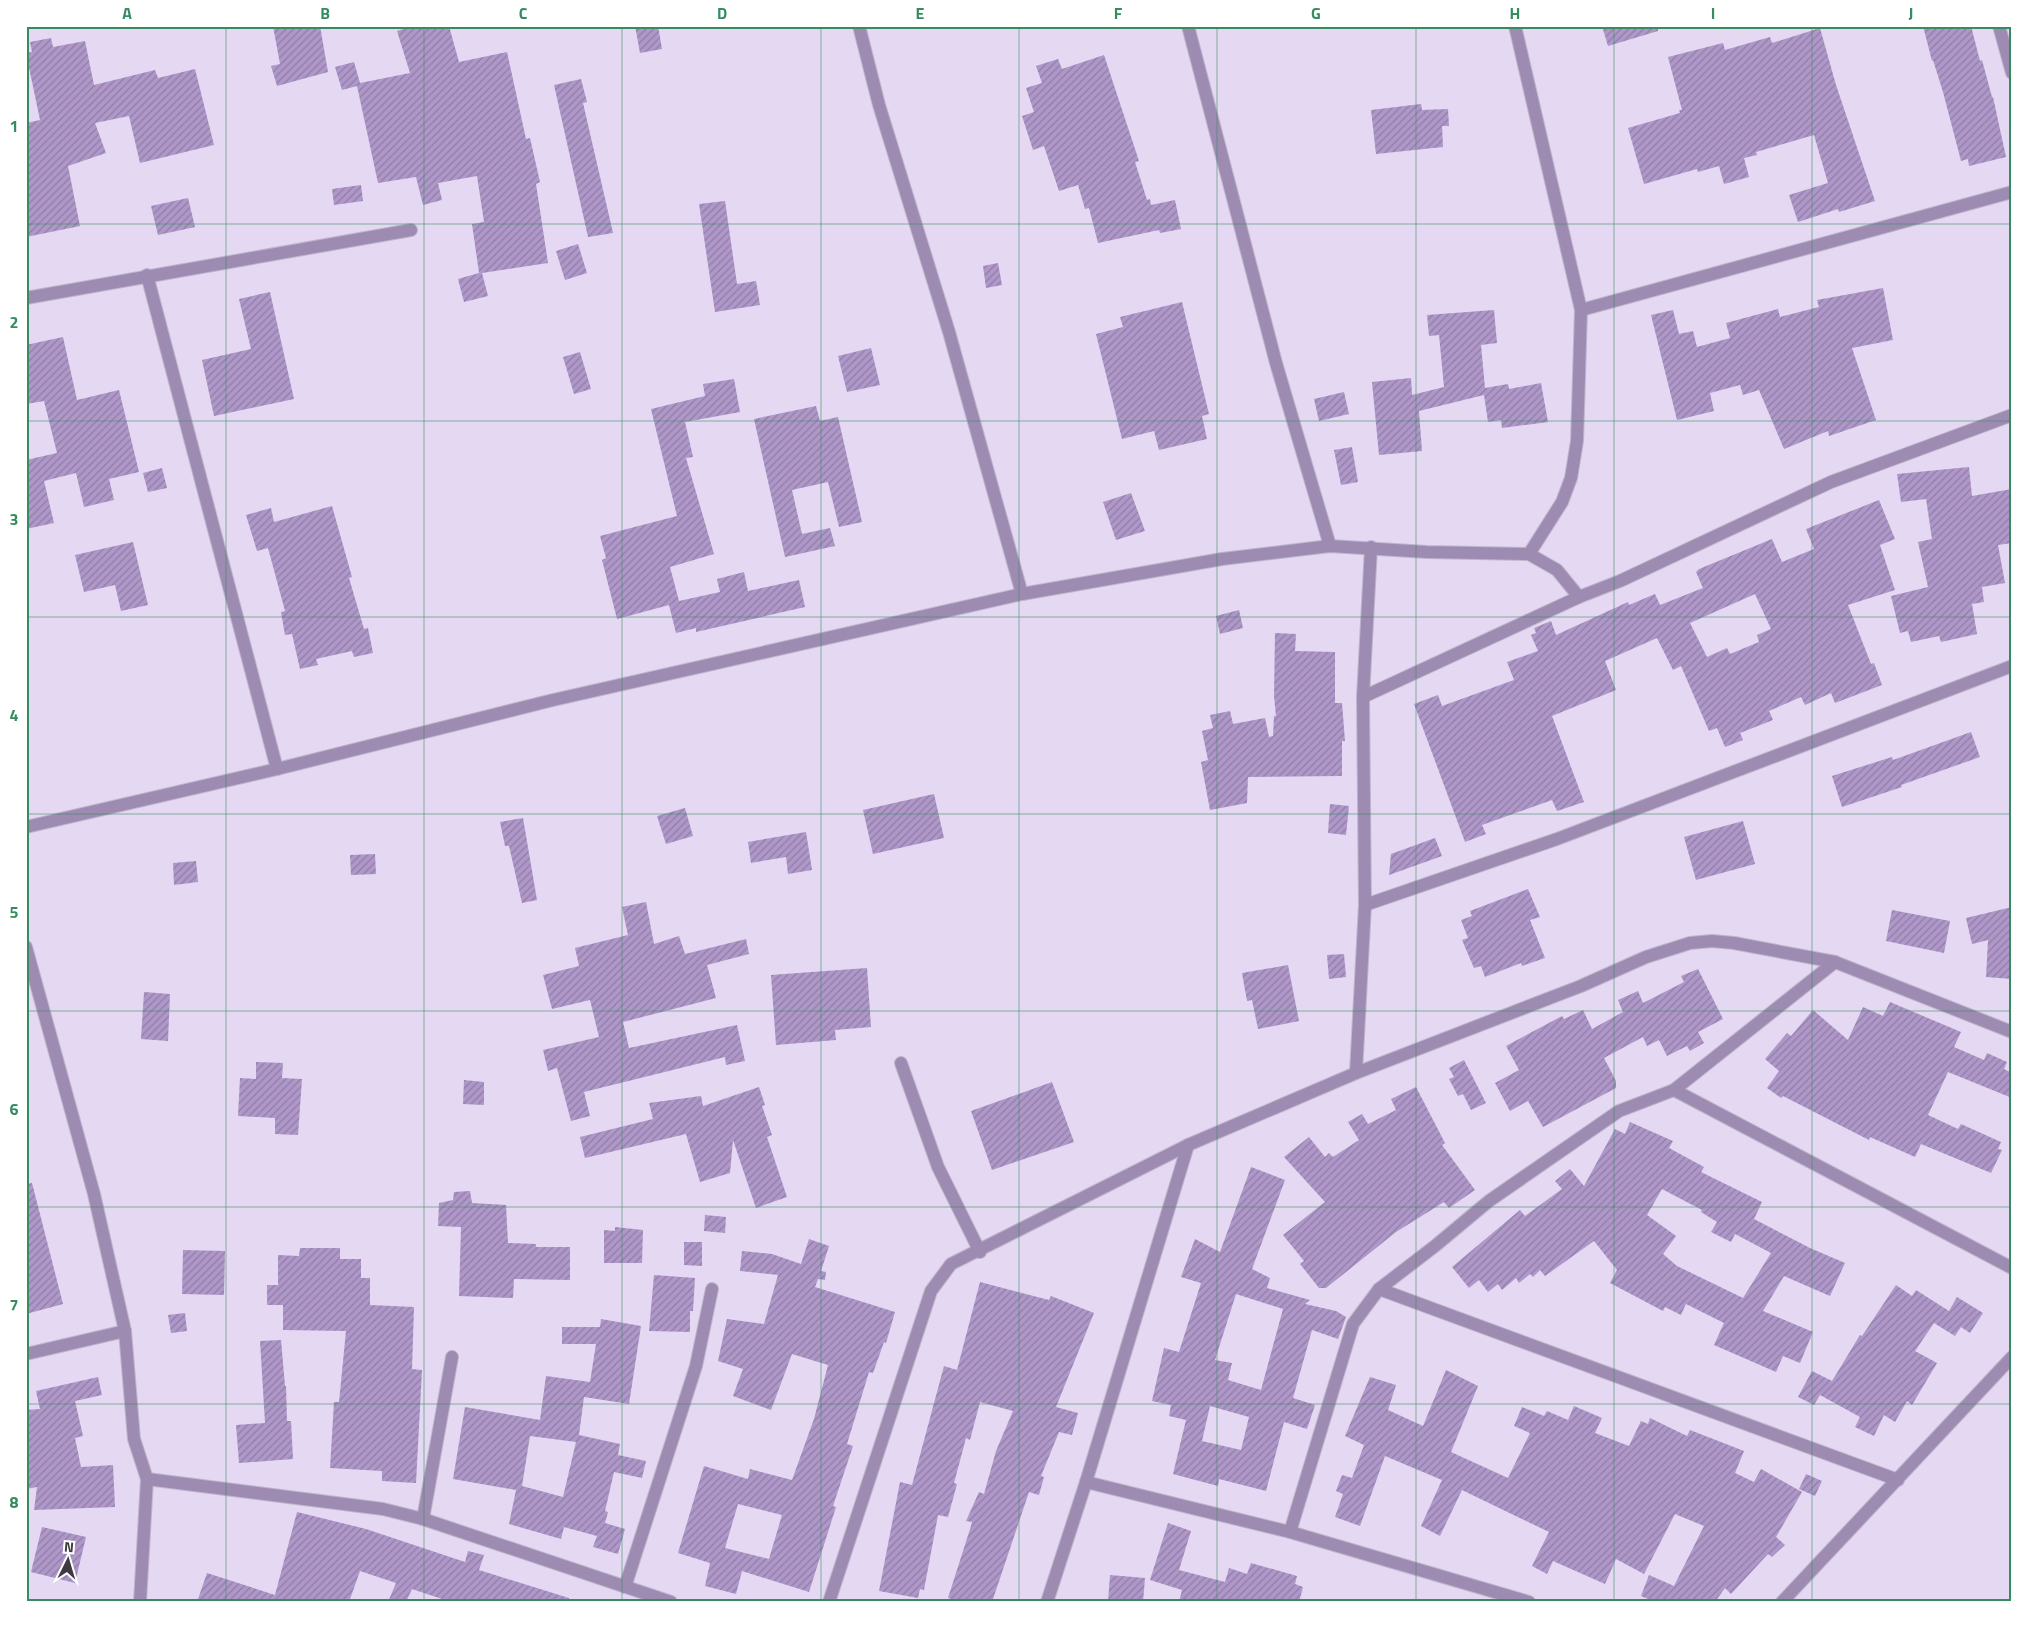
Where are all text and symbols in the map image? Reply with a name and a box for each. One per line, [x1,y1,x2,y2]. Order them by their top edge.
text: A [122,1,132,25]
text: B [320,1,330,25]
text: C [519,1,528,25]
text: D [717,1,727,25]
text: E [916,1,925,25]
text: F [1114,1,1123,25]
text: G [1311,1,1321,25]
text: H [1510,1,1520,25]
text: I [1711,1,1715,25]
text: J [1909,1,1913,25]
text: 1 [10,114,18,138]
text: 2 [10,310,18,334]
text: 3 [10,507,18,531]
text: 4 [10,703,19,727]
text: 5 [10,900,19,924]
text: 6 [10,1097,19,1121]
text: 7 [10,1293,18,1317]
text: 8 [10,1490,19,1514]
north arrow [42,1536,92,1586]
text: N [63,1536,75,1557]

